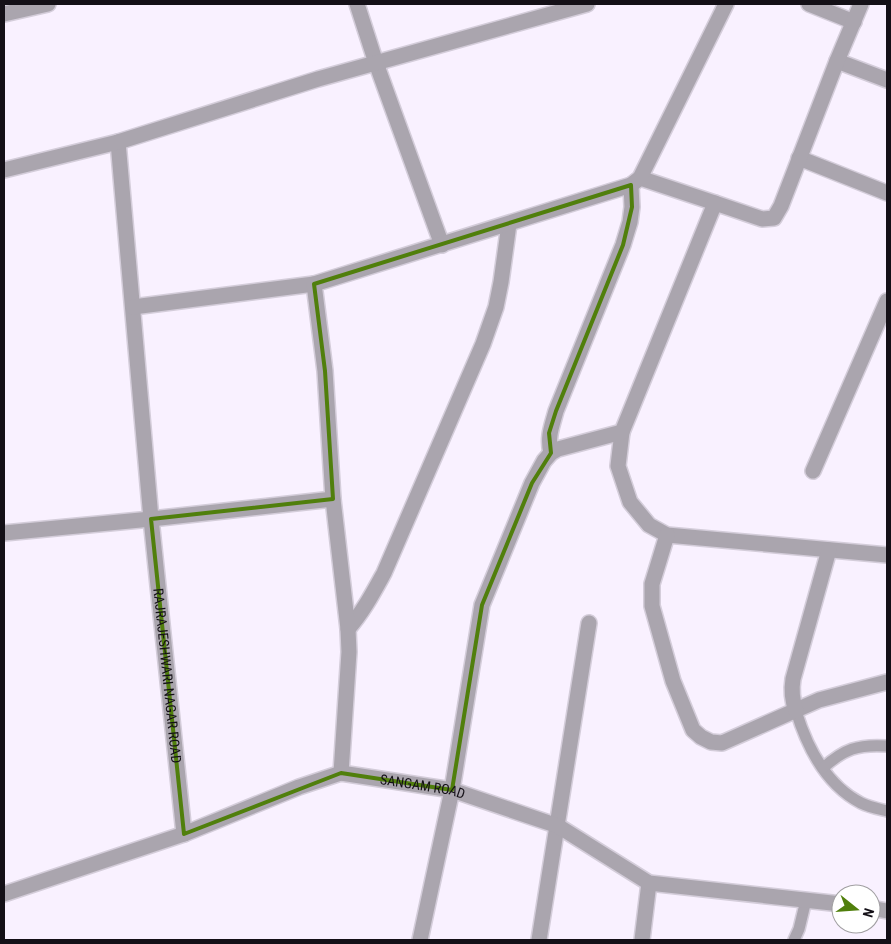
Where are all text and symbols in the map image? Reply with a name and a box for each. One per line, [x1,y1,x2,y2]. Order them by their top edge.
street label: RAJRAJESHWARI NAGAR ROAD [150,587,185,764]
street label: SANGAM ROAD [379,771,467,802]
north arrow [831,884,881,934]
text: N [860,906,877,919]

